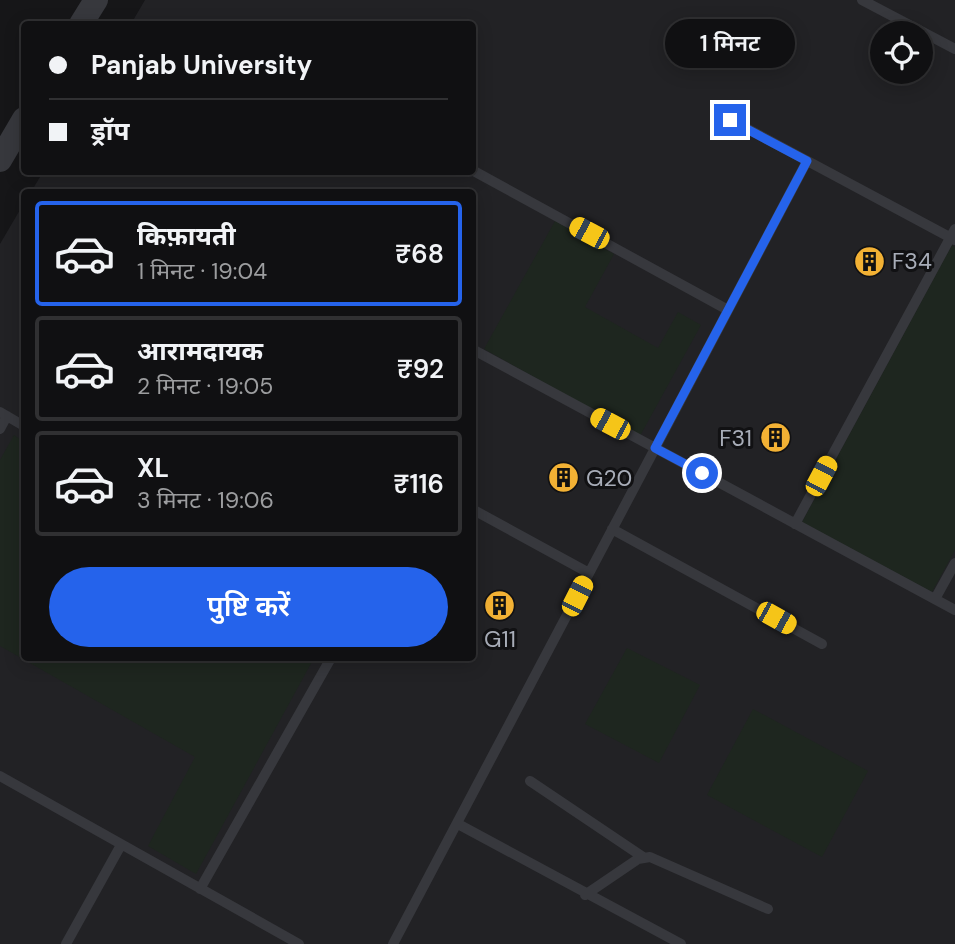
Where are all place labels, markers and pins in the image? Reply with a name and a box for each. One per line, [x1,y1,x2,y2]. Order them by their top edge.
building icon: F34 [852,244,886,278]
place label: F34 [892,246,932,276]
building icon: F31 [758,421,792,455]
place label: F31 [719,423,752,453]
building icon: G20 [546,461,580,495]
place label: G20 [586,463,632,493]
building icon: G11 [483,588,517,622]
place label: G11 [484,624,516,654]

